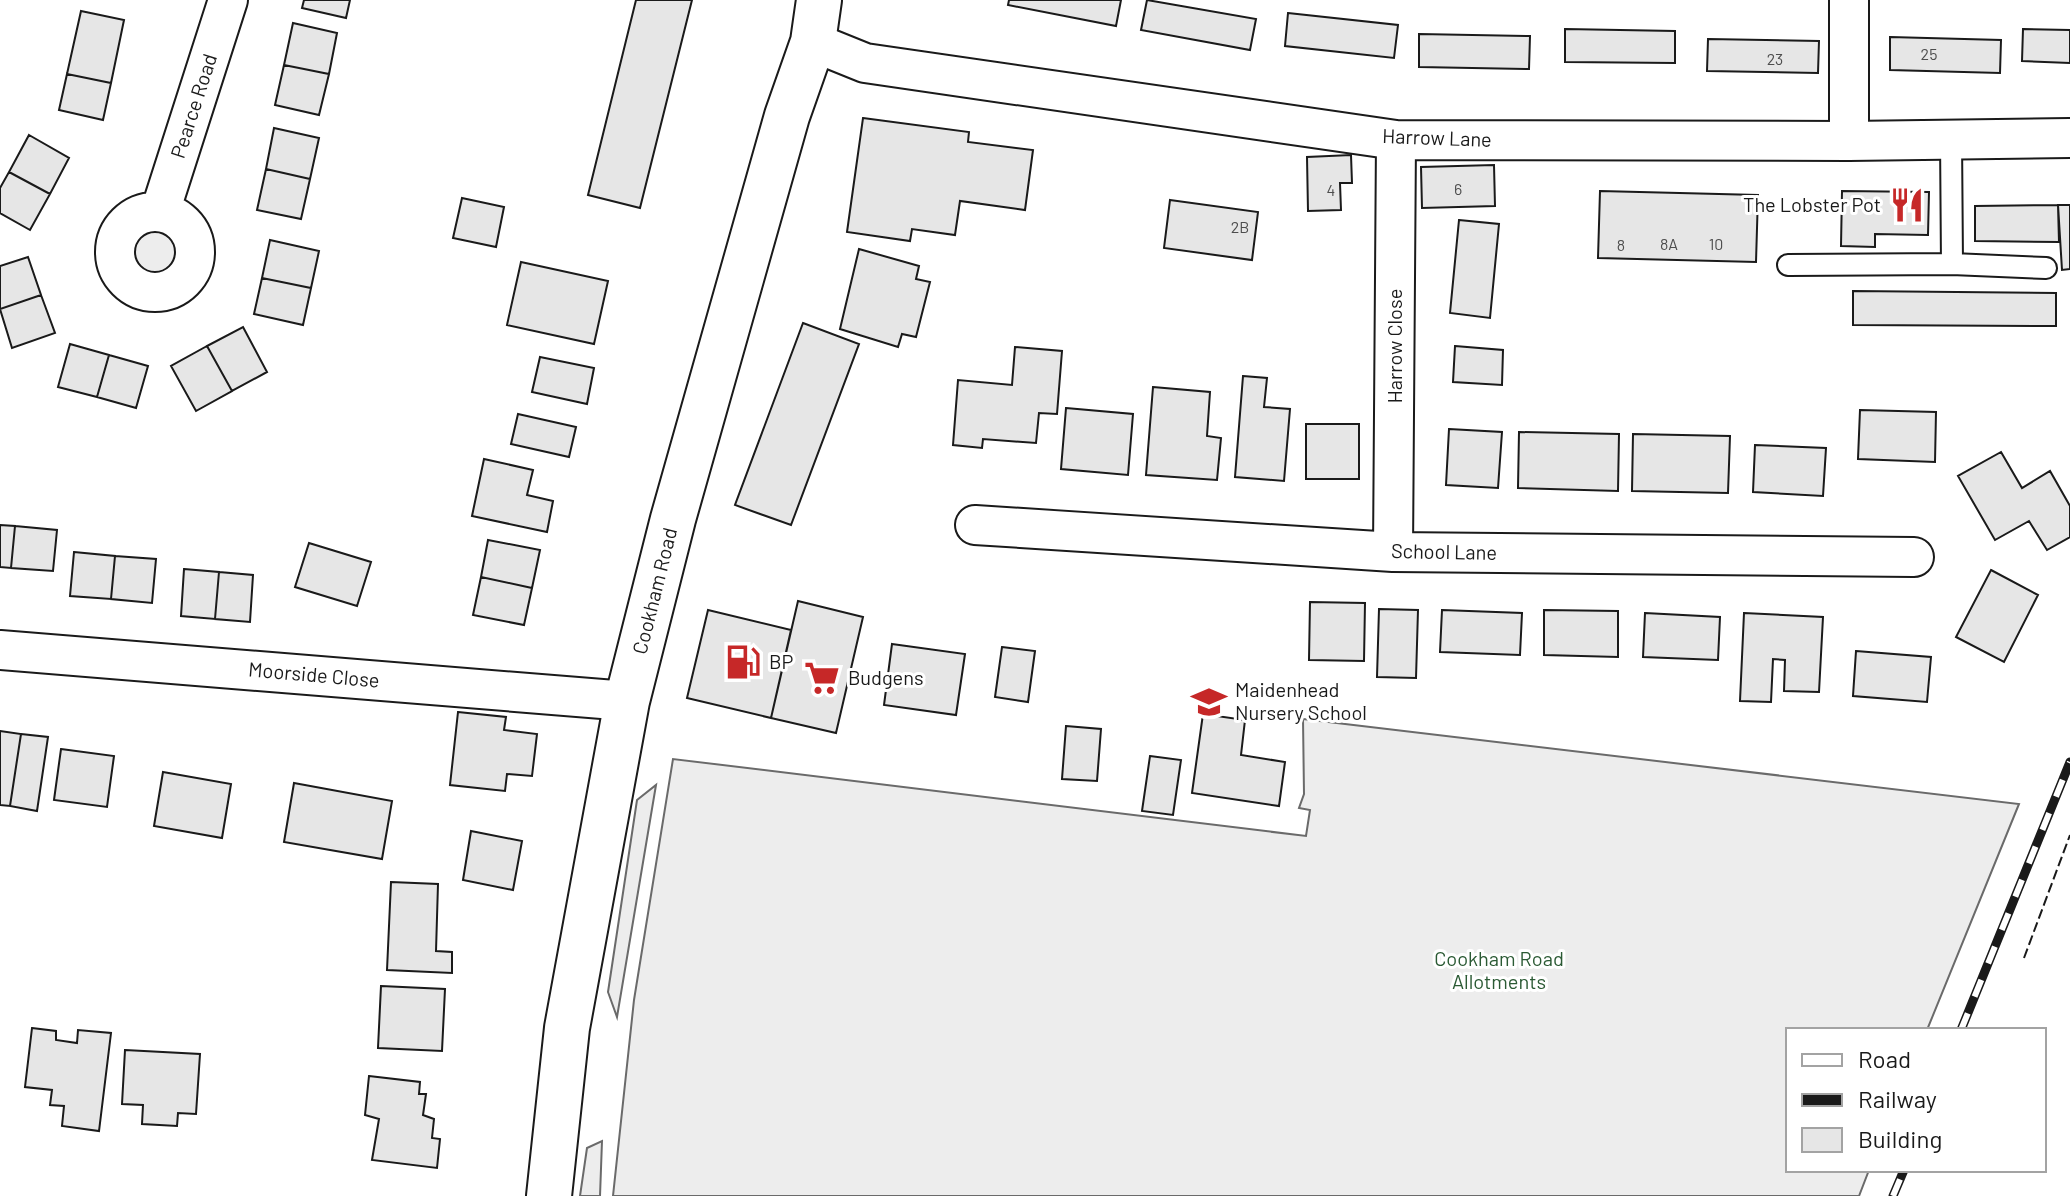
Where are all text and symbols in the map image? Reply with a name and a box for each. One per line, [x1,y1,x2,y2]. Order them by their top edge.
house number: 25 [1921,44,1937,63]
house number: 23 [1767,49,1783,68]
street label: Pearce Road [165,50,221,161]
street label: Harrow Lane [1382,123,1492,151]
house number: 6 [1454,179,1462,198]
house number: 4 [1327,180,1335,199]
restaurant icon: The Lobster Pot [1888,186,1926,224]
place label: The Lobster Pot [1743,192,1881,216]
house number: 2B [1231,217,1249,236]
house number: 8A [1660,234,1678,253]
house number: 10 [1709,234,1723,253]
house number: 8 [1617,235,1625,254]
street label: Harrow Close [1382,289,1406,403]
street label: Cookham Road [627,525,681,657]
street label: School Lane [1391,538,1497,564]
fuel station icon: BP [724,643,762,681]
place label: BP [769,649,794,673]
street label: Moorside Close [248,656,381,692]
supermarket icon: Budgens [803,659,841,697]
place label: Budgens [848,665,924,689]
place label: Maidenhead Nursery School [1235,677,1367,724]
school or university icon: Maidenhead Nursery School [1190,683,1228,721]
park label: Cookham Road Allotments [1434,946,1564,993]
legend [1786,1028,2046,1172]
text: Road [1858,1044,1911,1073]
text: Railway [1858,1084,1937,1113]
text: Building [1858,1124,1942,1153]

